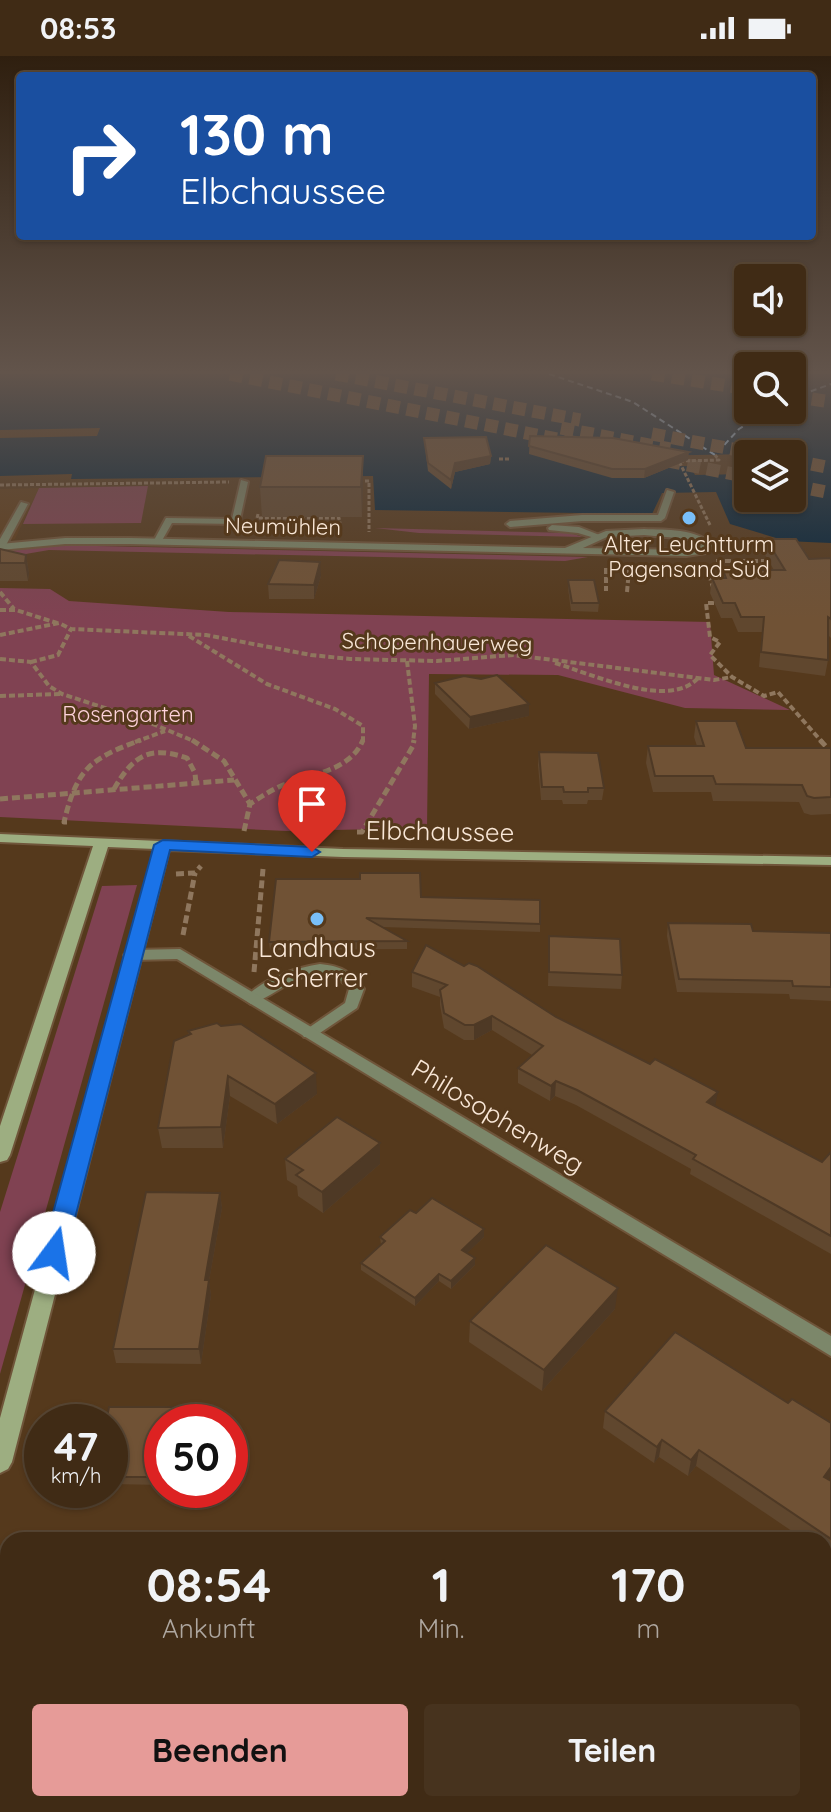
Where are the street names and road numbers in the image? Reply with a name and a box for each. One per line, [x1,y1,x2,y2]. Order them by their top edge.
street label: Neumühlen [225,511,341,541]
street label: Schopenhauerweg [341,626,533,658]
street label: Elbchaussee [365,813,515,849]
street label: Philosophenweg [406,1051,590,1181]

